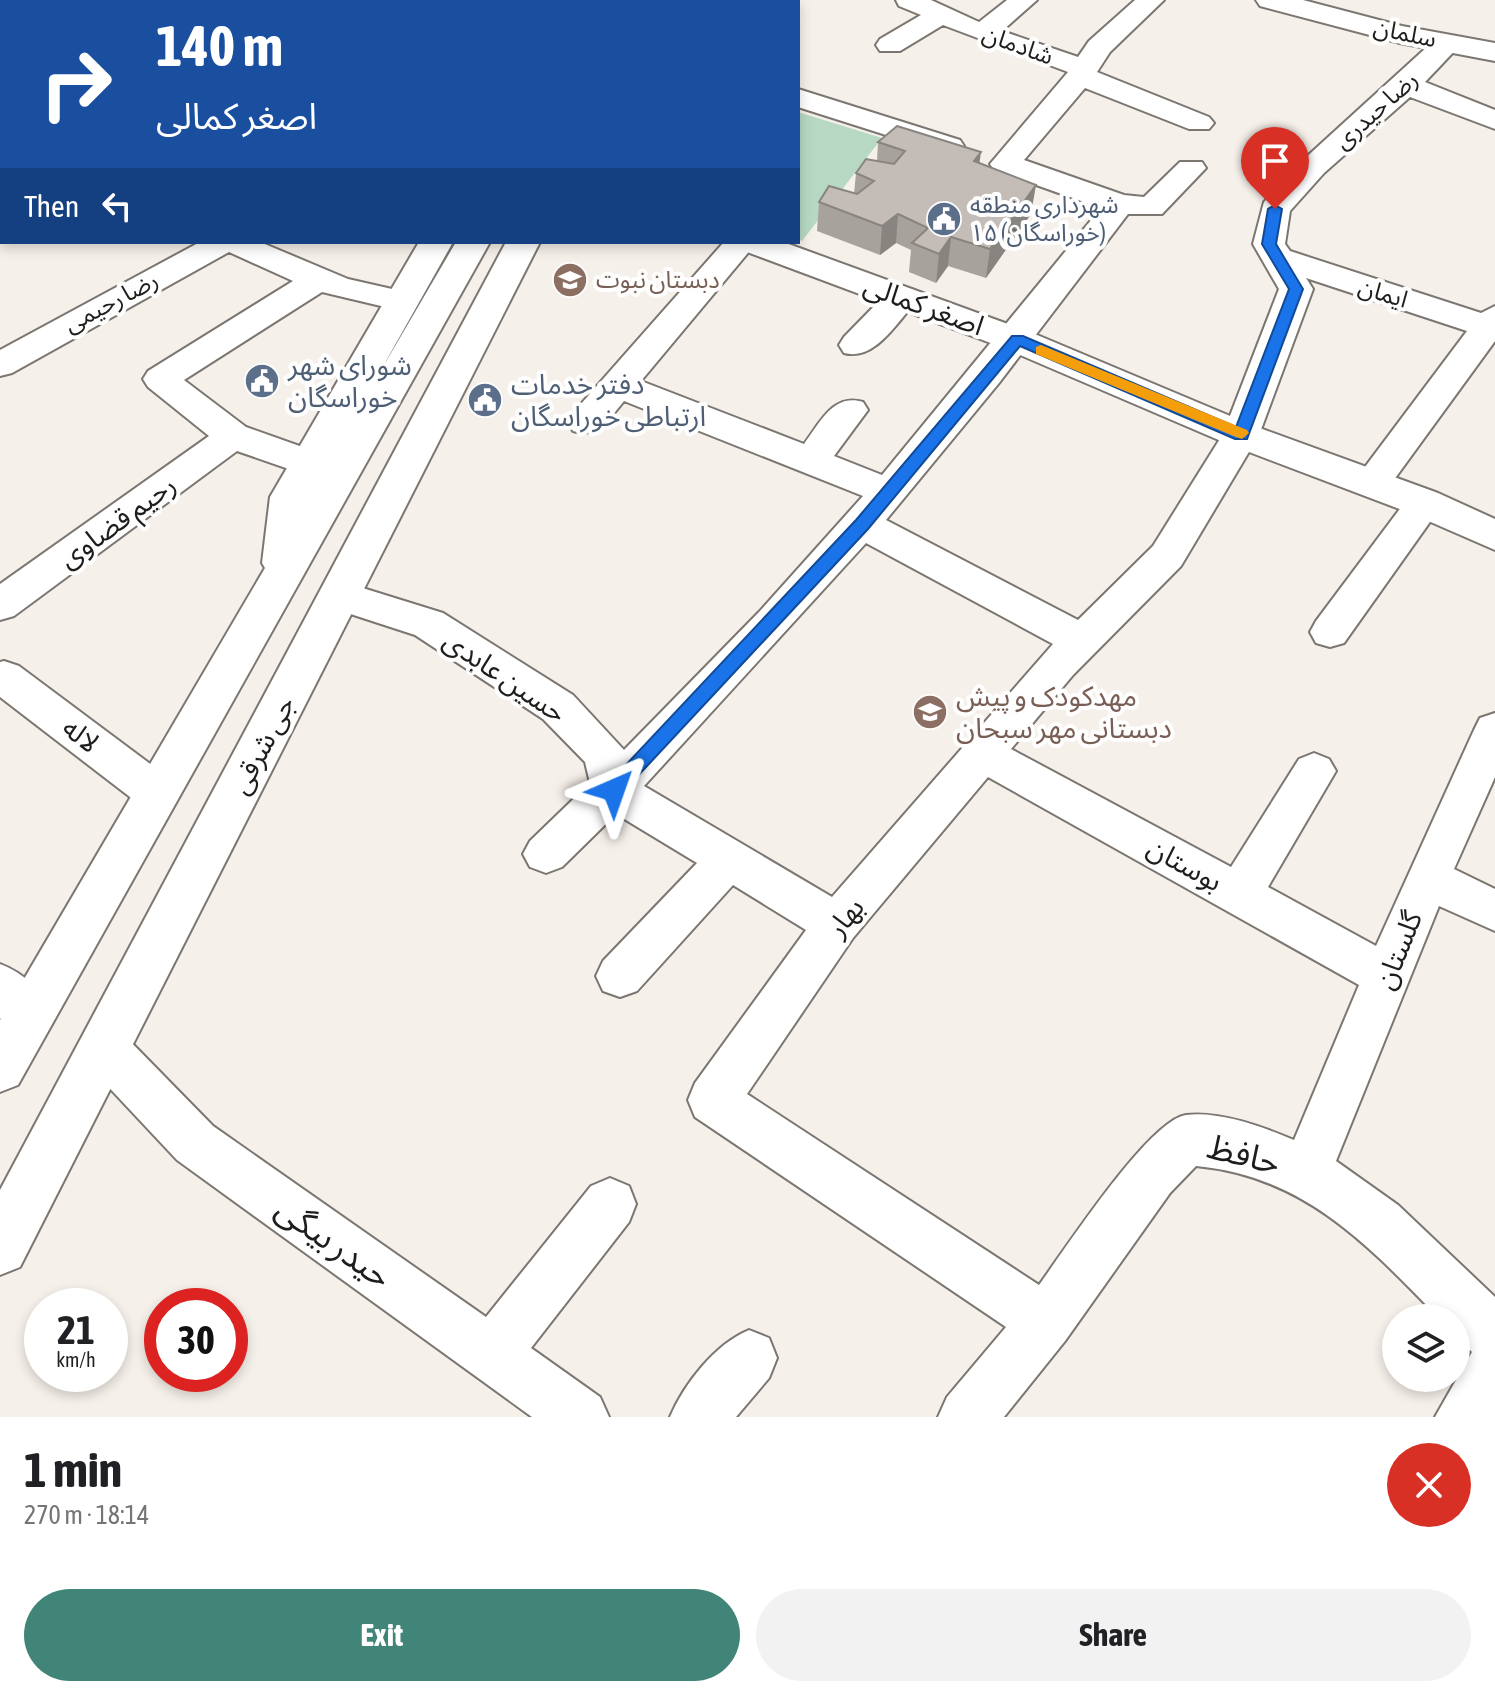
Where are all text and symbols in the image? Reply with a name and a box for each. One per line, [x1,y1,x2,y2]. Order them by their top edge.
street label: سلمان [1371,13,1439,53]
text: 140 m [156,14,283,78]
street label: شادمان [979,19,1057,71]
icon: right [24,32,128,136]
street label: رضا حیدری [1328,65,1424,155]
text: اصغر کمالی [156,95,317,137]
pin [1241,127,1309,209]
icon: arrive [1253,139,1297,183]
icon: left [95,184,139,228]
text: Then [24,189,79,223]
place label: شهرداری منطقه ۱۵ (خوراسگان) [970,191,1119,247]
public building icon: شهرداری منطقه ۱۵ (خوراسگان) [925,200,963,238]
school or university icon: دبستان نبوت [551,261,589,299]
street label: رضا رحیمی [59,266,163,338]
place label: دبستان نبوت [596,266,720,294]
street label: اصغر کمالی [859,269,988,342]
street label: ایمان [1355,272,1411,314]
place label: شورای شهر خوراسگان [287,349,412,414]
public building icon: شورای شهر خوراسگان [243,362,281,400]
place label: دفتر خدمات ارتباطی خوراسگان [511,368,706,433]
public building icon: دفتر خدمات ارتباطی خوراسگان [466,381,504,419]
street label: رحیم قضاوی [52,468,185,579]
street label: حسین عابدی [437,623,572,730]
place label: مهدکودک و پیش دبستانی مهر سبحان [956,680,1172,745]
street label: جی شرقی [223,691,302,800]
school or university icon: مهدکودک و پیش دبستانی مهر سبحان [911,693,949,731]
street label: لاله [57,711,105,759]
position arrow [572,748,656,832]
street label: بوستان [1142,830,1228,898]
street label: بهار [819,891,871,944]
street label: گلستان [1368,906,1428,994]
street label: حافظ [1204,1126,1284,1181]
street label: حیدر بیگی [268,1188,400,1296]
speed limit sign: 30 [144,1288,248,1392]
map controls [1382,1304,1470,1392]
button: layers [1382,1304,1470,1392]
text: 21 [57,1307,95,1352]
text: km/h [56,1348,96,1371]
text: 1 min [24,1442,122,1497]
button: close [1387,1443,1471,1527]
text: 270 m · 18:14 [24,1500,149,1530]
button: Exit [24,1589,740,1681]
button: Share [756,1589,1471,1681]

